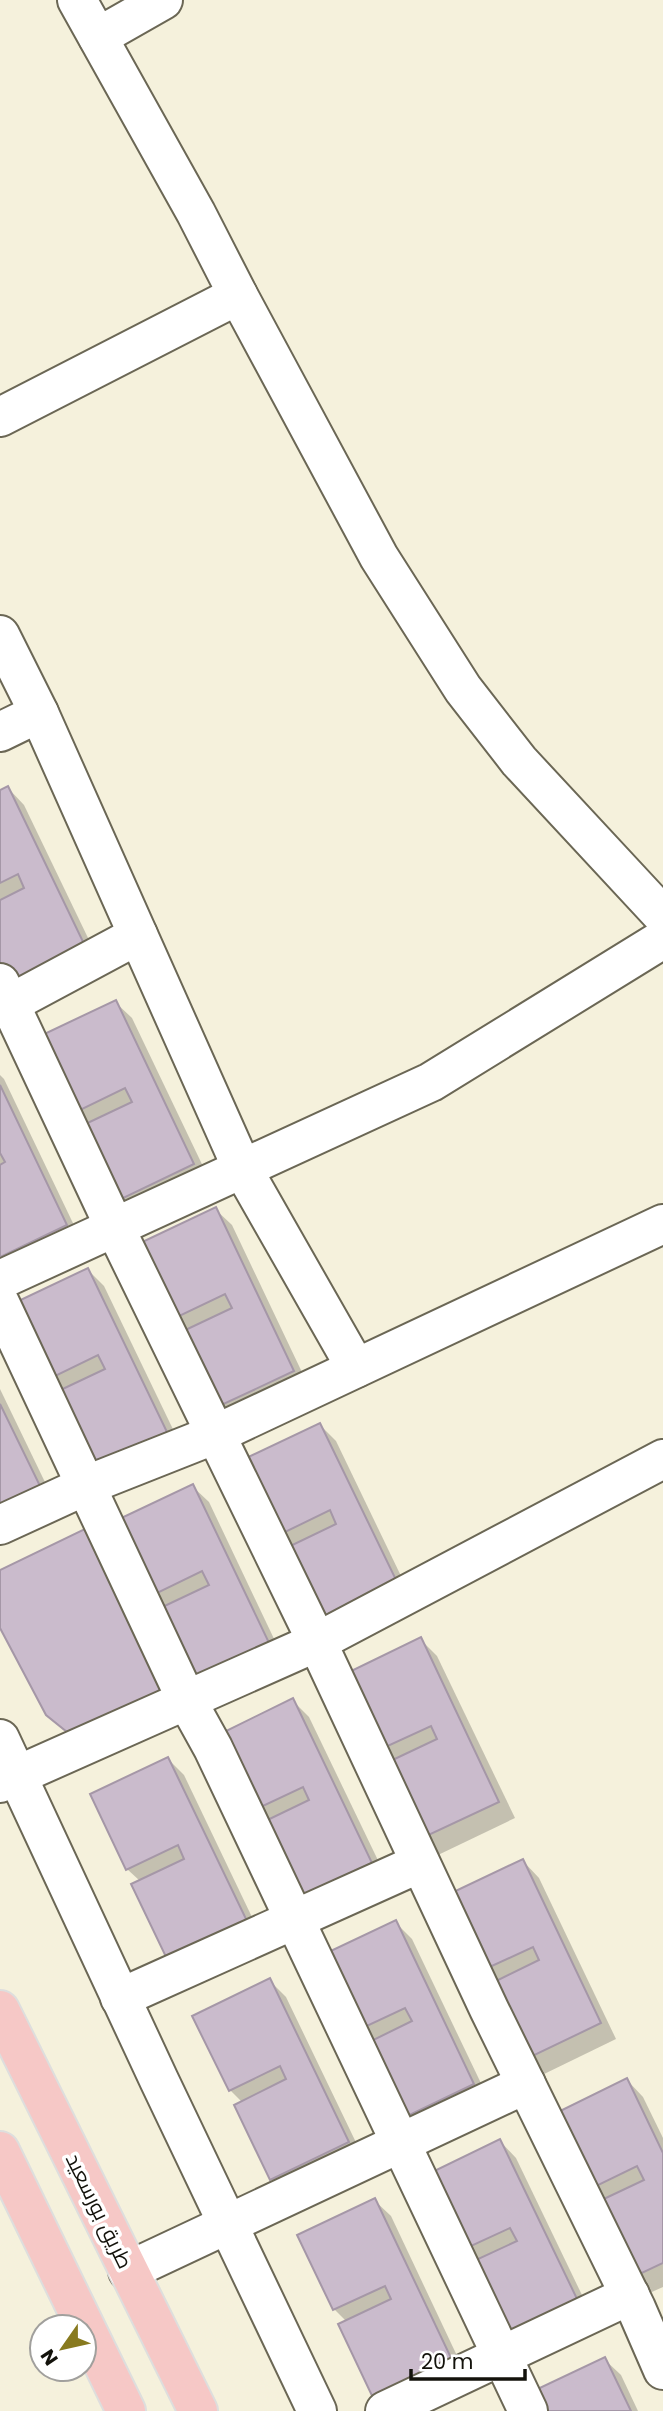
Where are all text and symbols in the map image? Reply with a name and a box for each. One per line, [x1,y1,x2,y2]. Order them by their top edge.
street label: طريق بورسعيد [59,2148,140,2273]
north arrow [28,2313,98,2383]
scale bar [411,2338,525,2382]
text: N [34,2344,65,2371]
text: 20 m [421,2347,474,2376]

